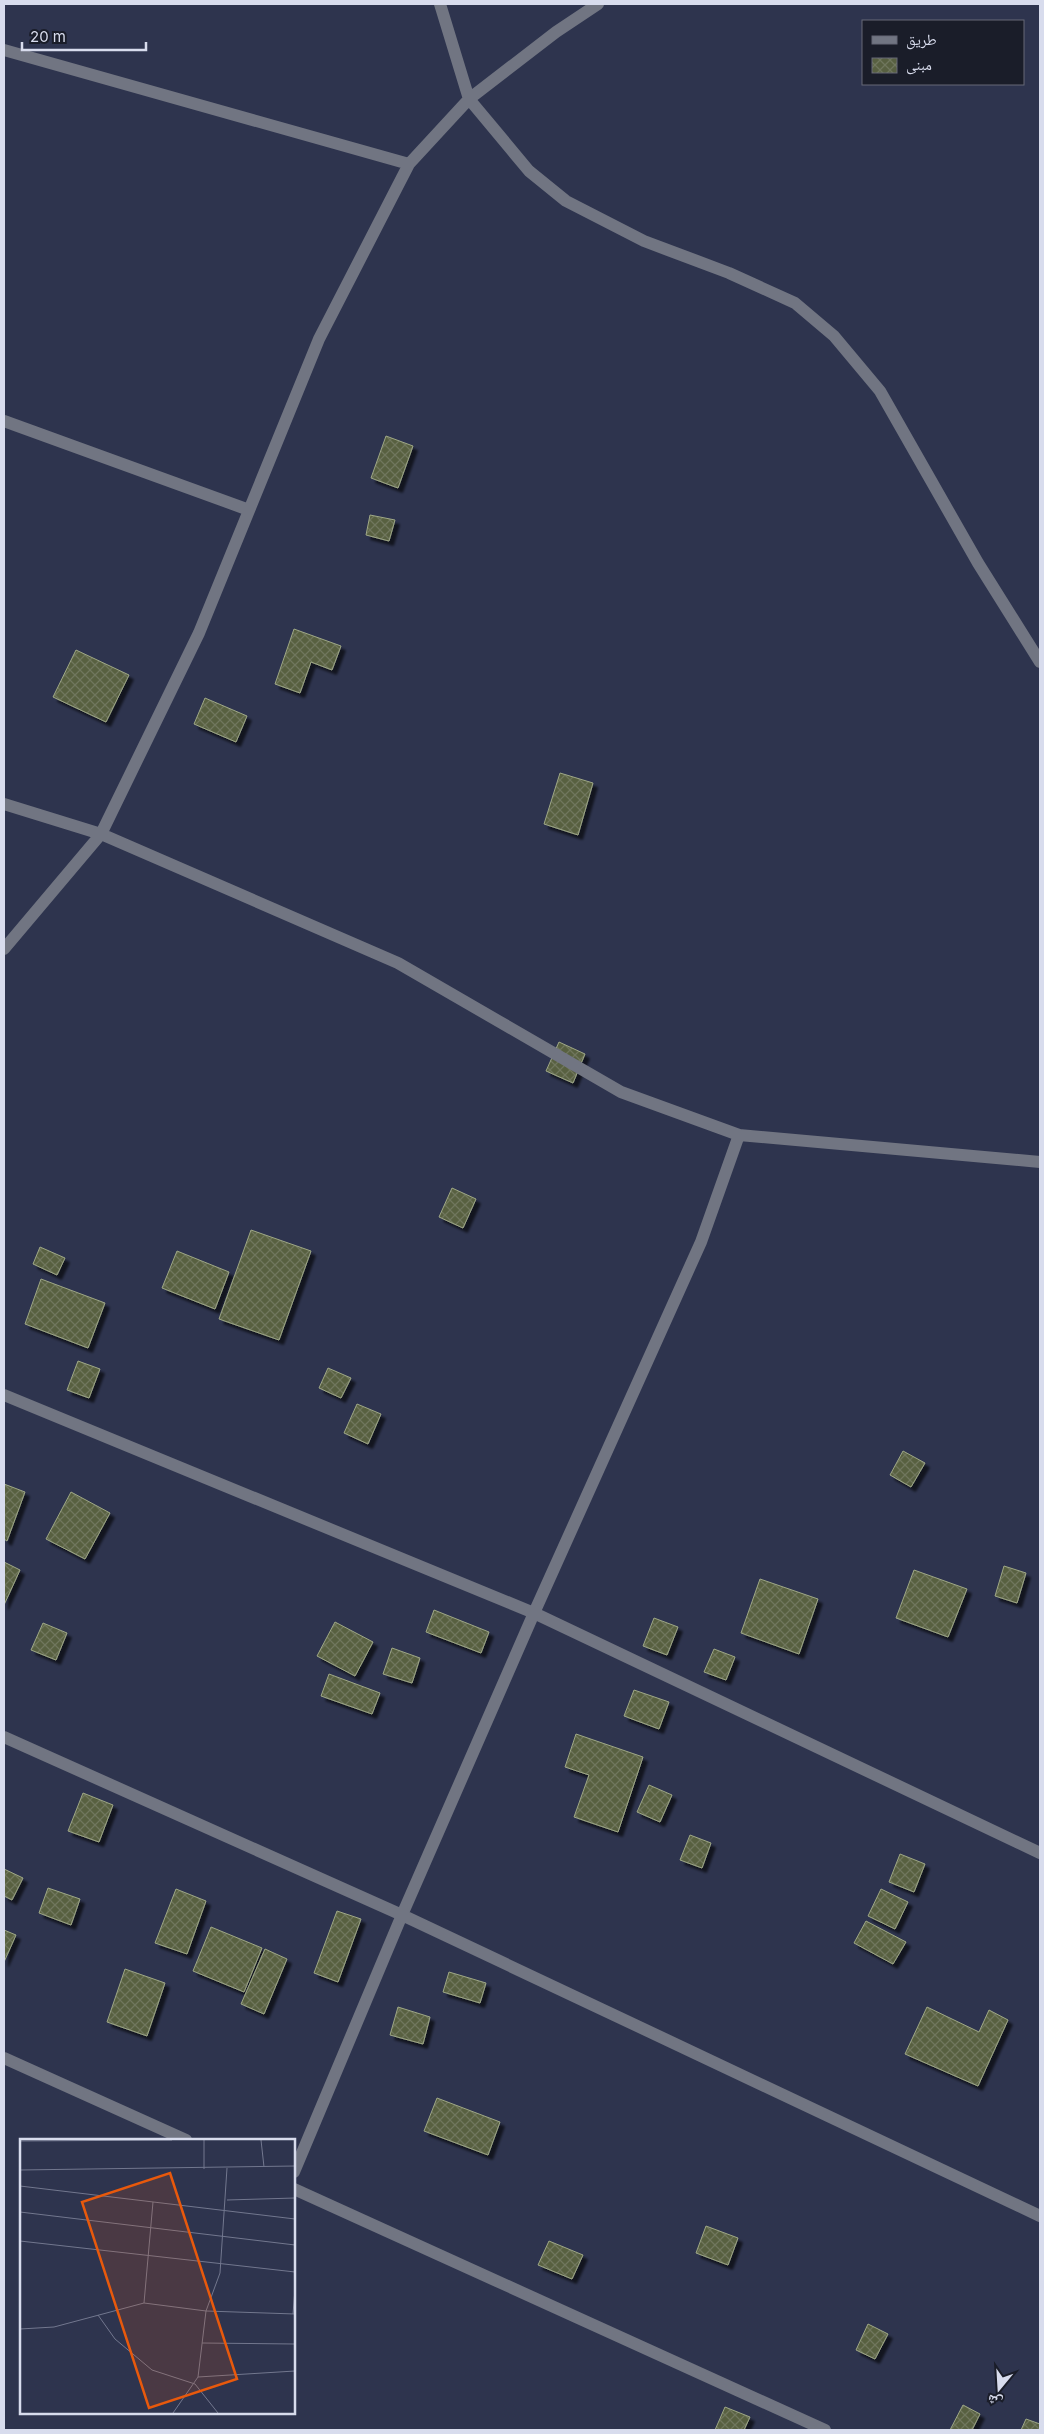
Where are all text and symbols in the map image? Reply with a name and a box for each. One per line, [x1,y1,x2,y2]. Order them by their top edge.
scale bar [22,20,146,52]
legend [862,20,1024,85]
text: 20 m [30,27,66,46]
text: طريق [906,30,937,50]
text: مبنى [906,55,932,75]
inset map [20,2139,295,2414]
north arrow [974,2364,1024,2414]
text: ش [985,2390,1005,2412]

